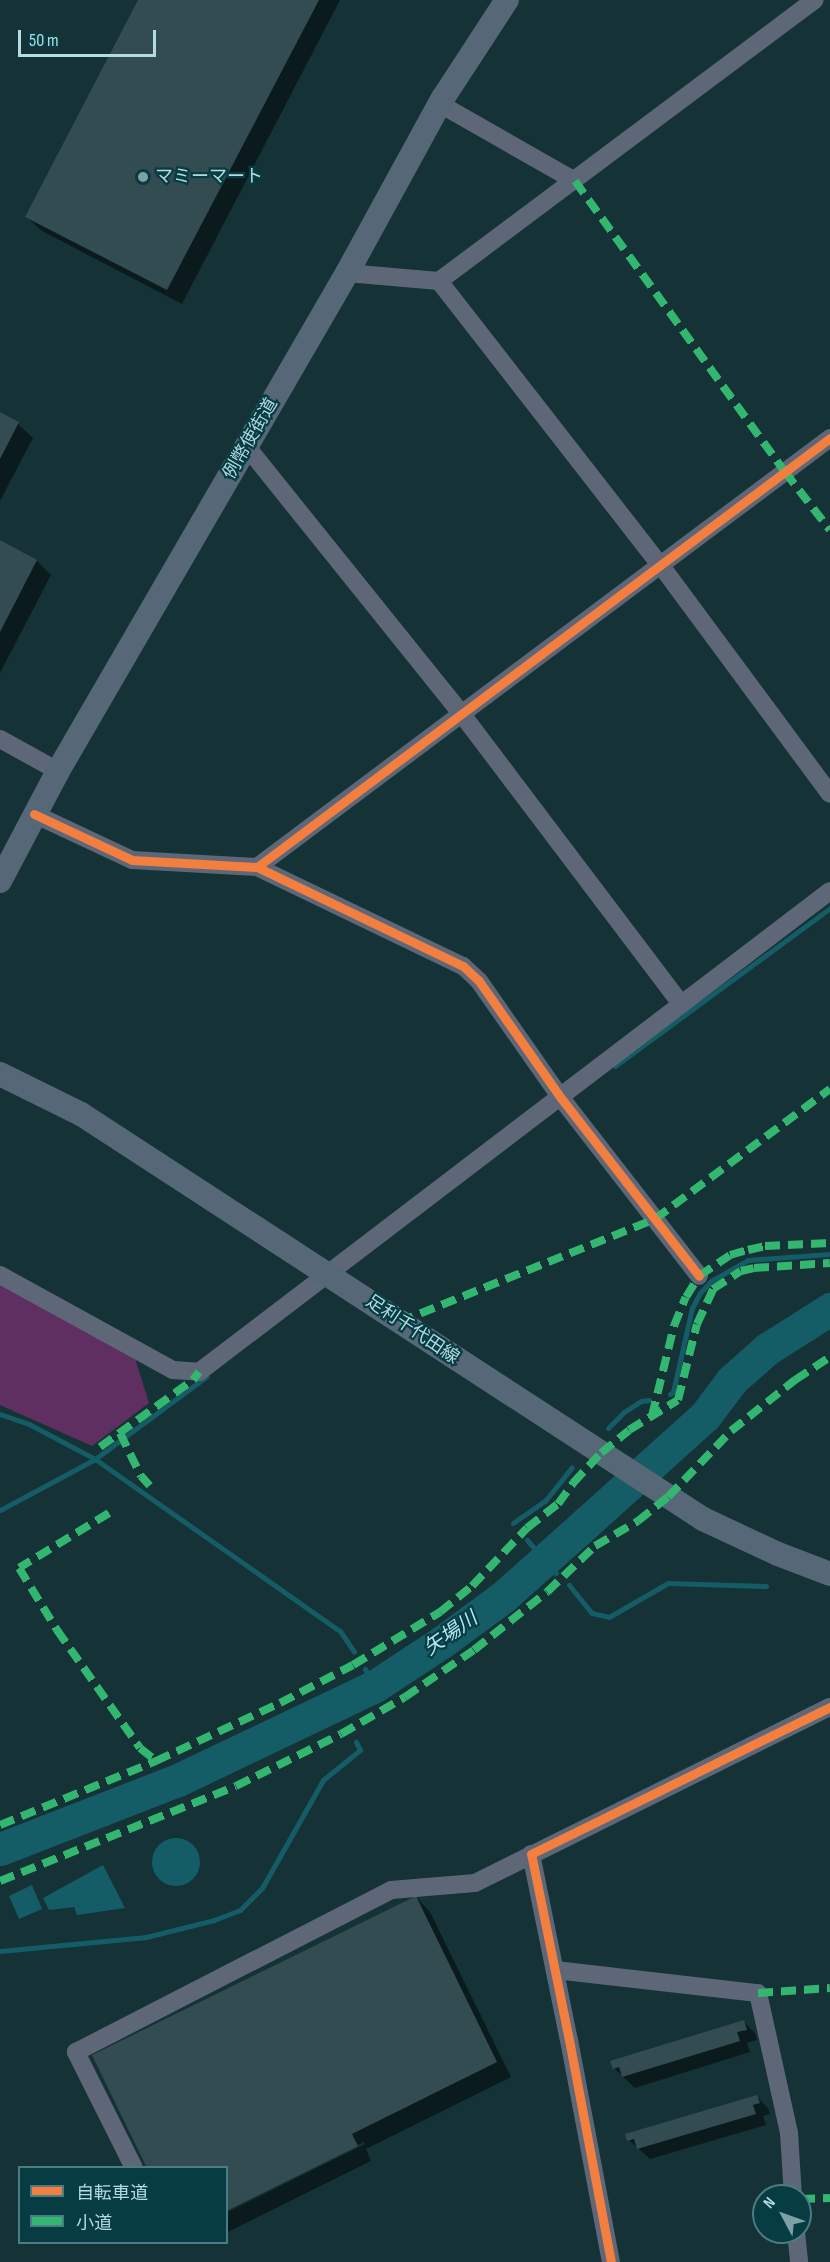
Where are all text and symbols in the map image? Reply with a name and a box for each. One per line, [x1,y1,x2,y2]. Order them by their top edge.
scale bar [21,18,159,56]
text: 50 m [29,30,59,51]
place label: マミーマート [155,166,263,188]
marker: マミーマート [136,170,150,184]
street label: 例幣使街道 [219,395,283,483]
street label: 足利千代田線 [361,1291,463,1369]
water label: 矢場川 [420,1607,482,1661]
legend [18,2166,228,2244]
text: 自転車道 [76,2183,148,2204]
north arrow [752,2184,812,2244]
text: N [760,2194,780,2213]
text: 小道 [76,2213,112,2234]

